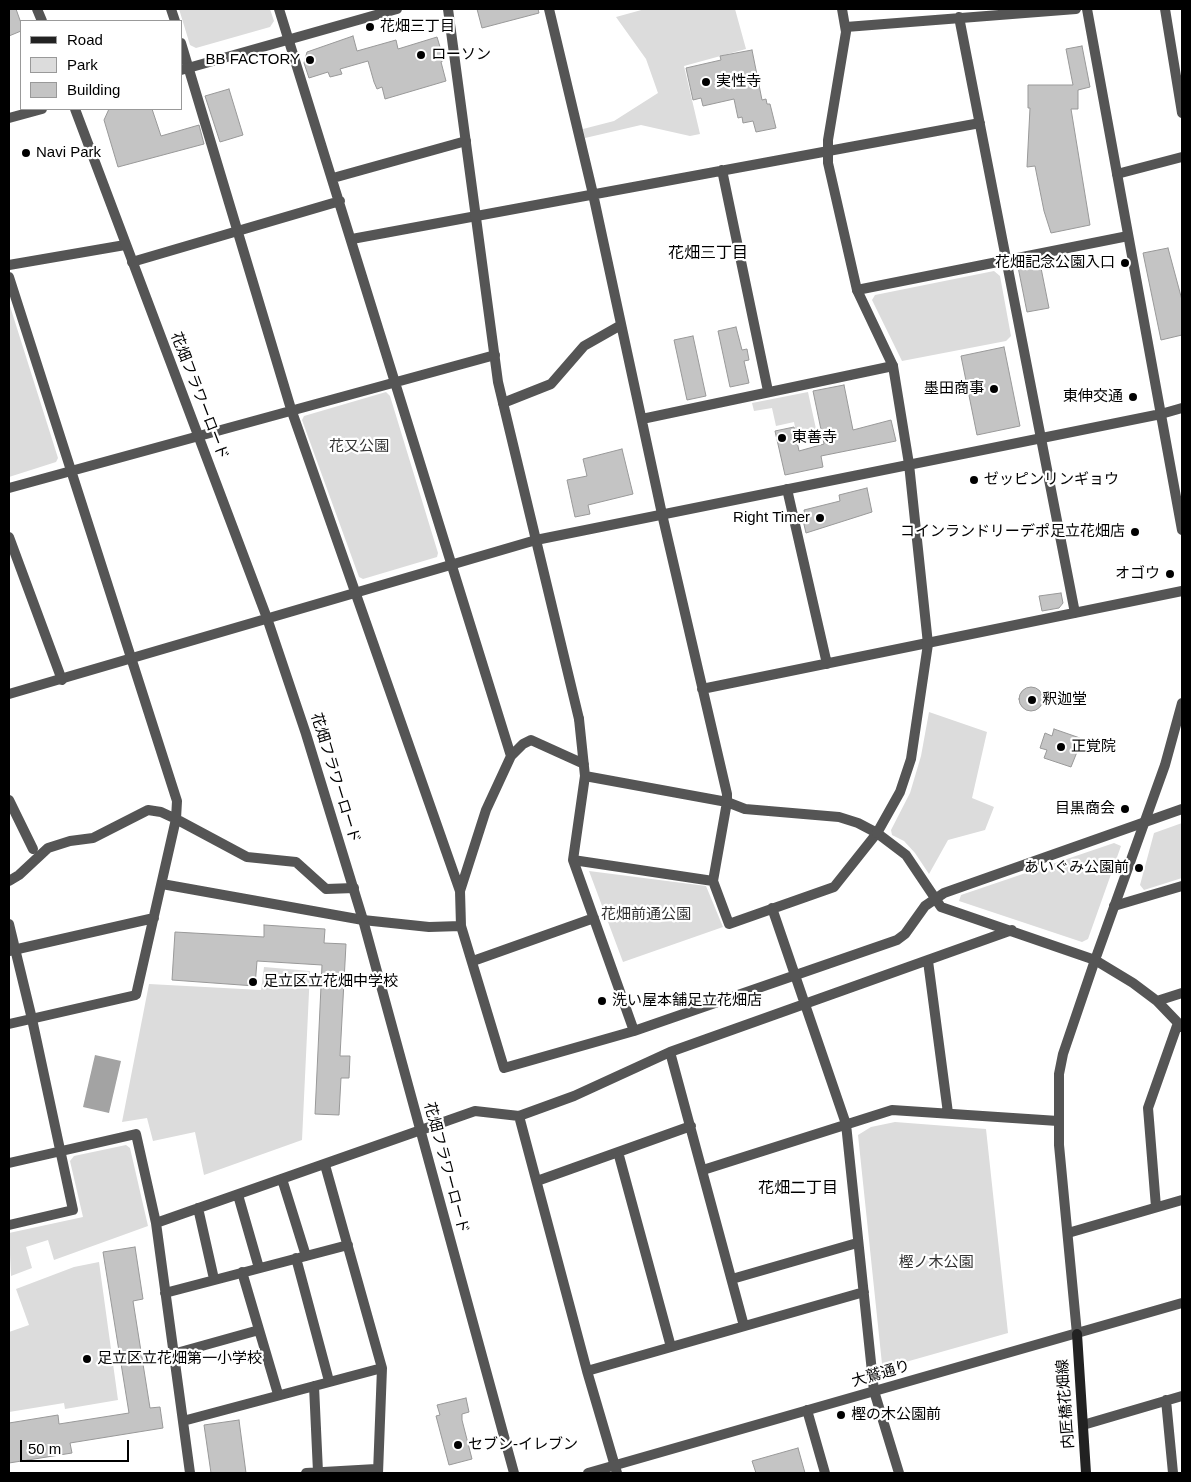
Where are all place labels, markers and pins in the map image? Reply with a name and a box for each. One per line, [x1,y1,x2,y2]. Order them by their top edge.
place label: 花畑三丁目 [380,18,455,36]
marker: 花畑三丁目 [364,21,376,33]
place label: ローソン [431,46,491,64]
marker: ローソン [415,49,427,61]
place label: BB FACTORY [206,51,300,69]
marker: BB FACTORY [304,54,316,66]
place label: 実性寺 [716,73,761,91]
marker: 実性寺 [700,76,712,88]
place label: Navi Park [36,144,101,162]
marker: Navi Park [20,147,32,159]
place label: 花畑記念公園入口 [995,254,1115,272]
marker: 花畑記念公園入口 [1119,257,1131,269]
place label: 墨田商事 [924,380,984,398]
marker: 墨田商事 [988,383,1000,395]
place label: 東伸交通 [1063,388,1123,406]
marker: 東伸交通 [1127,391,1139,403]
place label: 東善寺 [792,429,837,447]
marker: 東善寺 [776,432,788,444]
place label: ゼッピンリンギョウ [984,471,1119,489]
marker: ゼッピンリンギョウ [968,474,980,486]
place label: Right Timer [733,509,810,527]
marker: Right Timer [814,512,826,524]
place label: コインランドリーデポ足立花畑店 [900,523,1125,541]
marker: コインランドリーデポ足立花畑店 [1129,526,1141,538]
place label: オゴウ [1115,565,1160,583]
marker: オゴウ [1164,568,1176,580]
place label: 釈迦堂 [1042,691,1087,709]
marker: 釈迦堂 [1026,694,1038,706]
place label: 正覚院 [1071,738,1116,756]
marker: 正覚院 [1055,741,1067,753]
place label: 目黒商会 [1055,800,1115,818]
marker: 目黒商会 [1119,803,1131,815]
place label: あいぐみ公園前 [1024,859,1129,877]
marker: あいぐみ公園前 [1133,862,1145,874]
place label: 足立区立花畑中学校 [263,973,398,991]
marker: 足立区立花畑中学校 [247,976,259,988]
place label: 洗い屋本舗足立花畑店 [612,992,762,1010]
marker: 洗い屋本舗足立花畑店 [596,995,608,1007]
place label: 足立区立花畑第一小学校 [97,1350,262,1368]
marker: 足立区立花畑第一小学校 [81,1353,93,1365]
place label: 樫の木公園前 [851,1406,941,1424]
marker: 樫の木公園前 [835,1409,847,1421]
place label: セブン-イレブン [468,1436,578,1454]
marker: セブン-イレブン [452,1439,464,1451]

